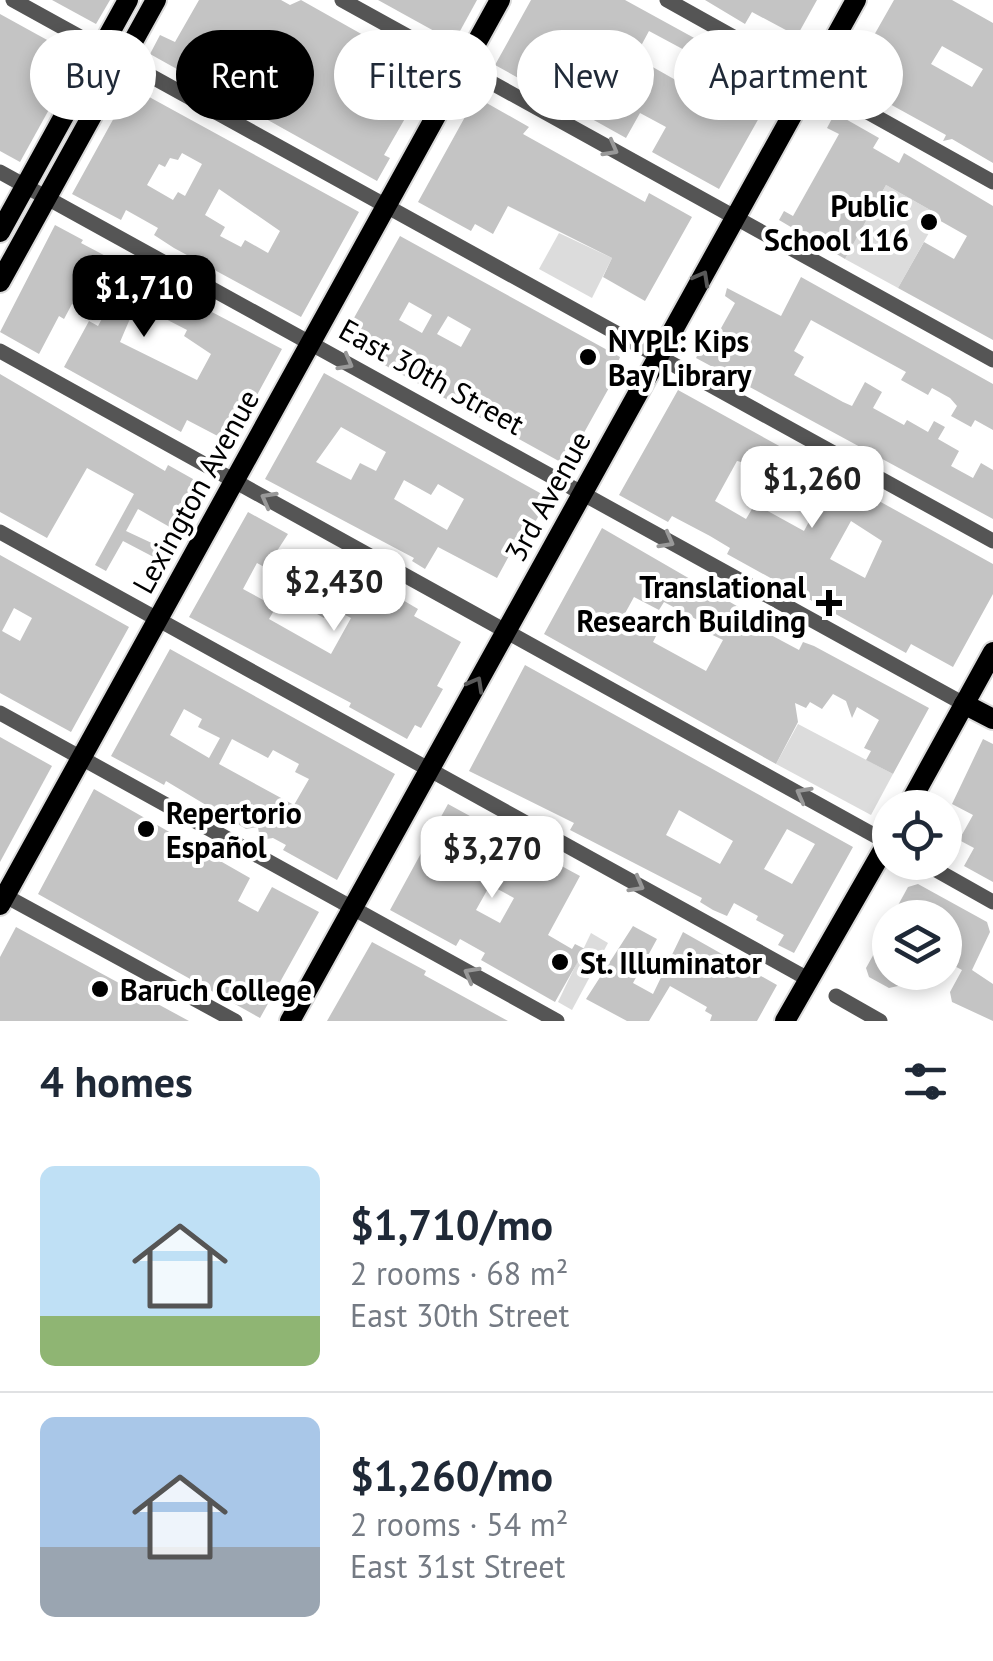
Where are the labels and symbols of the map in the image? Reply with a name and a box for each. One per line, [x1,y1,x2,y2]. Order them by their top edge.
one-way arrow [601,136,619,156]
place label: Public School 116 [764,186,909,259]
marker: Public School 116 [918,211,940,233]
pin: $1,710 [63,255,225,340]
one-way arrow [690,271,710,289]
street label: East 30th Street [333,309,531,443]
place label: NYPL: Kips Bay Library [608,321,752,394]
marker: NYPL: Kips Bay Library [577,346,599,368]
one-way arrow [336,351,354,371]
street label: Lexington Avenue [123,382,267,600]
street label: 3rd Avenue [495,424,599,568]
pin: $1,260 [731,446,893,531]
one-way arrow [260,491,278,511]
one-way arrow [657,529,675,549]
pin: $2,430 [253,549,415,634]
place label: Translational Research Building [576,567,806,640]
marker: Translational Research Building [816,590,842,616]
one-way arrow [464,677,484,695]
one-way arrow [796,787,814,807]
place label: Repertorio Español [166,793,302,866]
pin: $3,270 [411,816,573,901]
marker: Repertorio Español [135,818,157,840]
one-way arrow [626,872,644,892]
place label: St. Illuminator [580,943,762,982]
marker: St. Illuminator [549,951,571,973]
one-way arrow [464,966,482,986]
place label: Baruch College [120,970,312,1009]
marker: Baruch College [89,978,111,1000]

